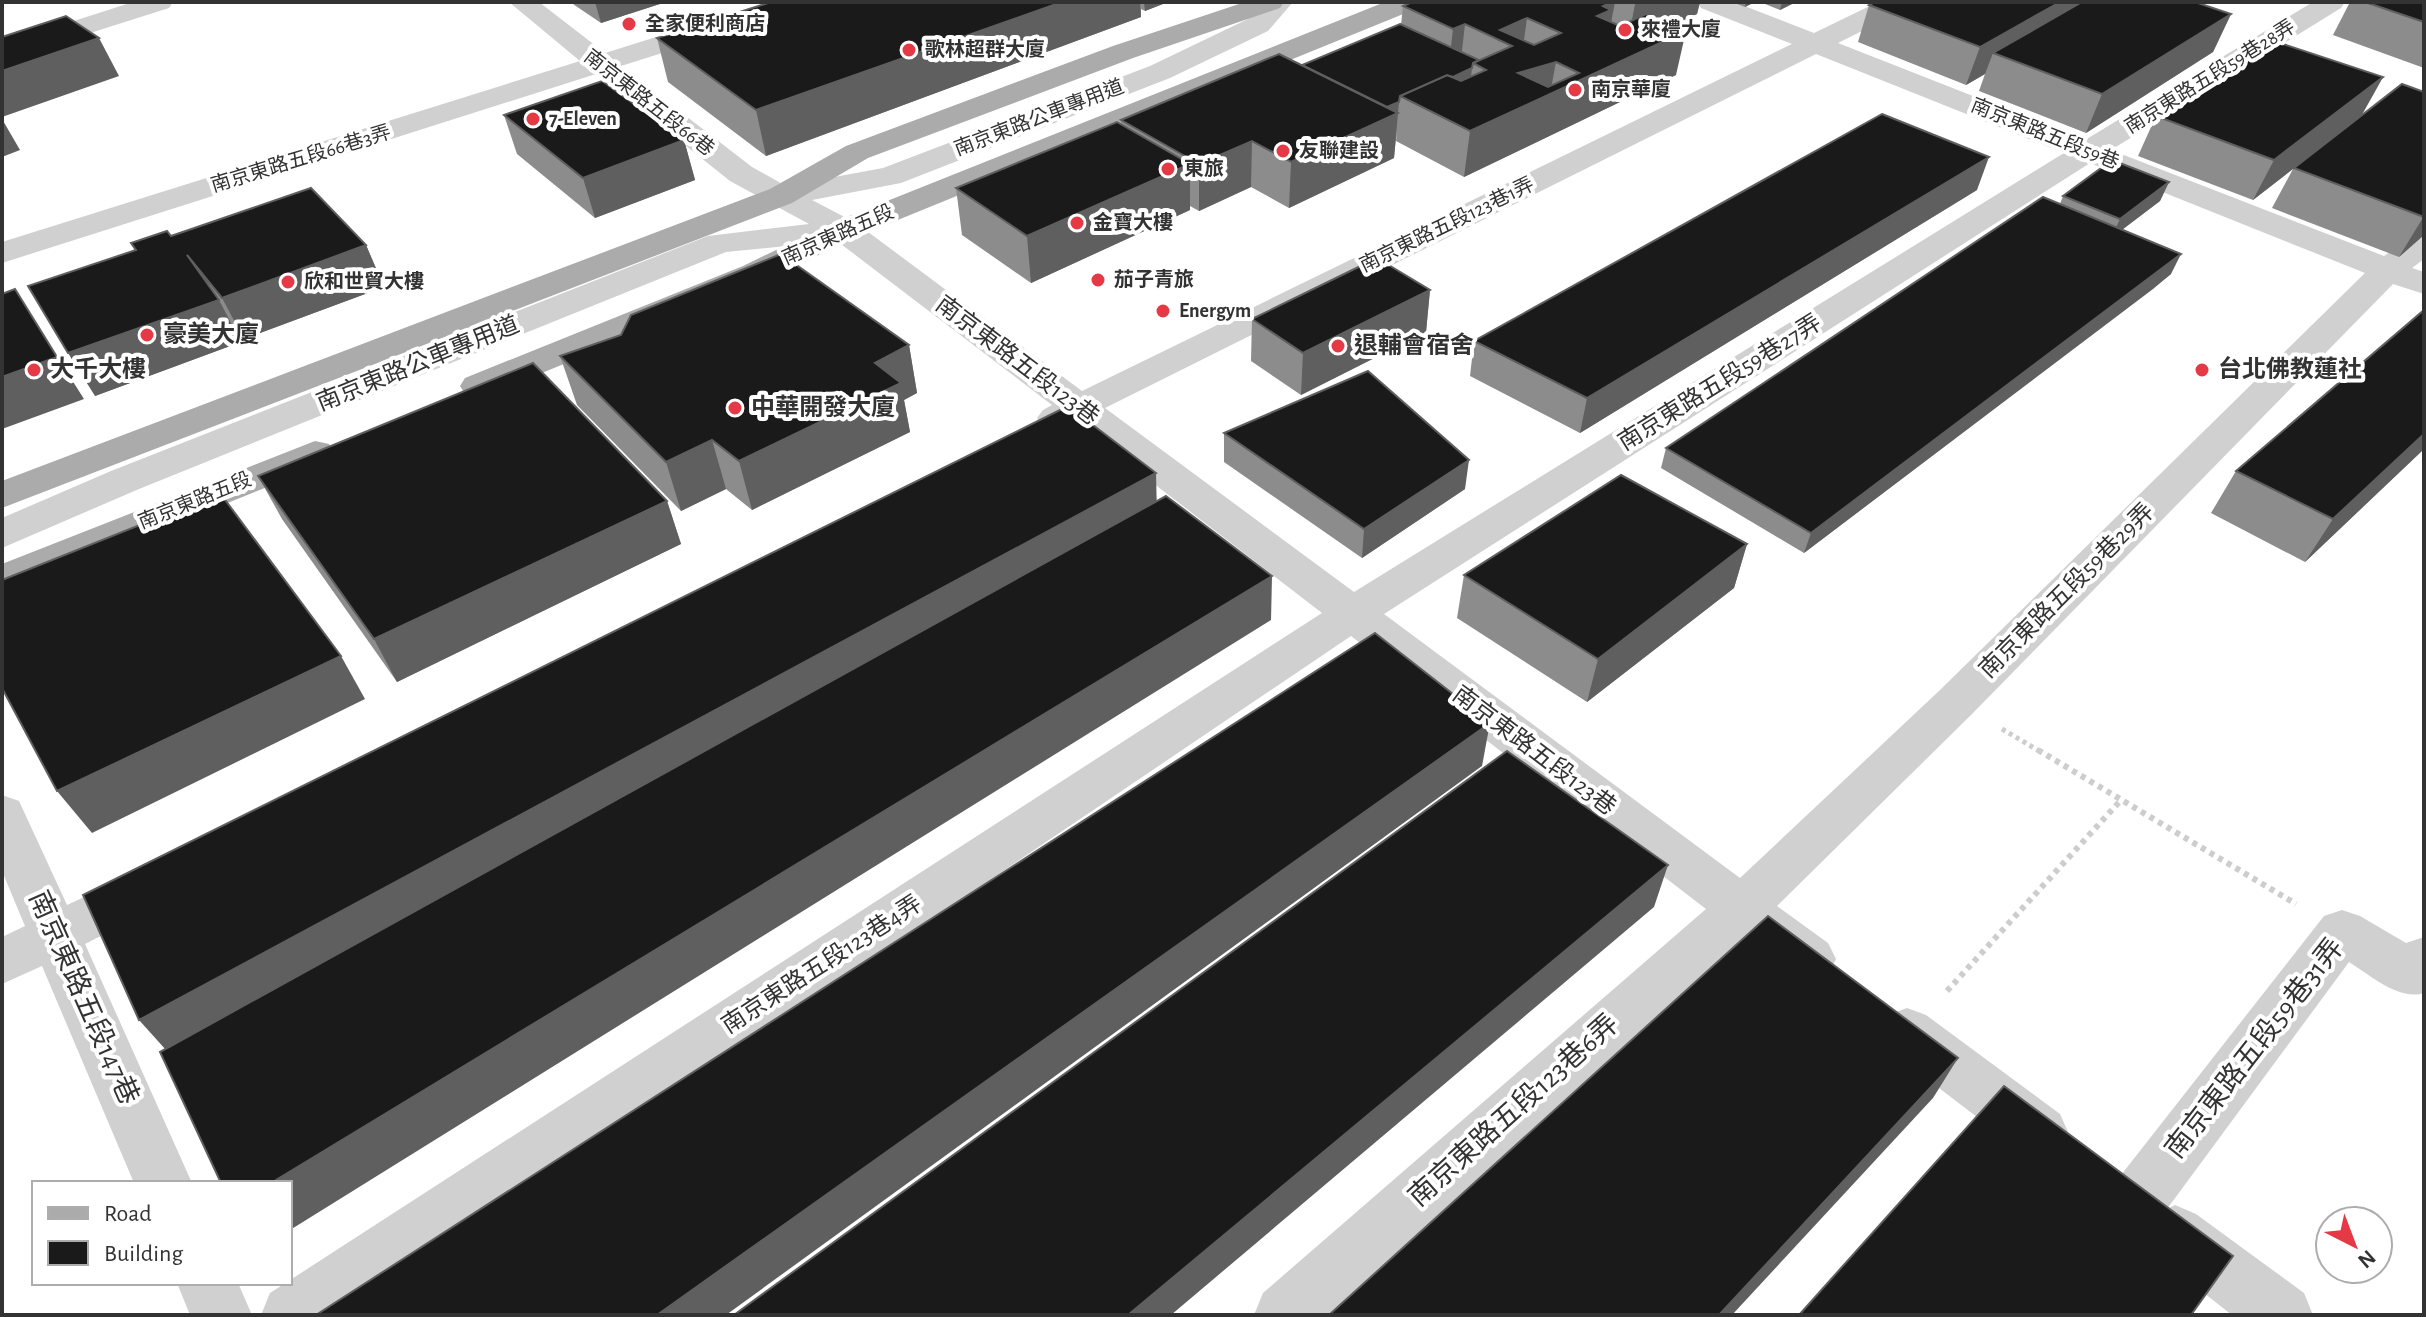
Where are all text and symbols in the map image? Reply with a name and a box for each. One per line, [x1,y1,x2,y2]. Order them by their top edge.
place label: 全家便利商店 [645,12,765,34]
marker: 全家便利商店 [620,15,638,33]
street label: 南京東路五段59巷28弄 [2121,16,2299,138]
place label: 來禮大廈 [1641,18,1721,40]
marker: 來禮大廈 [1616,21,1634,39]
place label: 歌林超群大廈 [925,38,1045,60]
marker: 歌林超群大廈 [900,41,918,59]
street label: 南京東路五段66巷 [580,45,718,160]
street label: 南京東路公車專用道 [951,75,1127,160]
place label: 南京華廈 [1591,78,1671,100]
marker: 南京華廈 [1566,81,1584,99]
street label: 南京東路五段59巷 [1968,94,2122,173]
place label: 7-Eleven [549,109,617,129]
marker: 7-Eleven [524,110,542,128]
street label: 南京東路五段66巷3弄 [208,121,393,196]
place label: 友聯建設 [1299,140,1379,161]
marker: 友聯建設 [1274,142,1292,160]
place label: 東旅 [1184,157,1224,179]
marker: 東旅 [1159,160,1177,178]
street label: 南京東路五段123巷1弄 [1356,173,1537,276]
street label: 南京東路五段 [779,201,897,269]
place label: 金寶大樓 [1093,211,1173,233]
marker: 金寶大樓 [1068,214,1086,232]
place label: 茄子青旅 [1114,268,1194,290]
place label: 欣和世貿大樓 [304,270,424,292]
marker: 茄子青旅 [1089,271,1107,289]
marker: 欣和世貿大樓 [279,273,297,291]
street label: 南京東路五段123巷 [931,291,1104,430]
place label: Energym [1179,301,1251,321]
marker: Energym [1154,302,1172,320]
street label: 南京東路五段59巷27弄 [1613,309,1826,455]
street label: 南京東路公車專用道 [313,311,523,416]
place label: 豪美大廈 [163,321,259,347]
marker: 豪美大廈 [138,326,156,344]
place label: 退輔會宿舍 [1354,332,1474,358]
marker: 退輔會宿舍 [1329,337,1347,355]
place label: 大千大樓 [50,356,146,382]
place label: 台北佛教蓮社 [2218,356,2362,382]
marker: 大千大樓 [25,361,43,379]
marker: 台北佛教蓮社 [2193,361,2211,379]
place label: 中華開發大廈 [751,394,895,420]
marker: 中華開發大廈 [726,399,744,417]
street label: 南京東路五段 [135,468,254,533]
street label: 南京東路五段59巷29弄 [1974,498,2159,683]
street label: 南京東路五段123巷 [1448,681,1621,820]
street label: 南京東路五段147巷 [23,886,145,1109]
street label: 南京東路五段123巷4弄 [717,890,926,1038]
street label: 南京東路五段59巷31弄 [2159,933,2349,1164]
street label: 南京東路五段123巷6弄 [1403,1008,1624,1212]
legend [32,1181,292,1285]
text: Road [104,1202,152,1226]
north arrow [2314,1205,2394,1285]
text: Building [104,1242,183,1266]
text: N [2354,1246,2380,1272]

